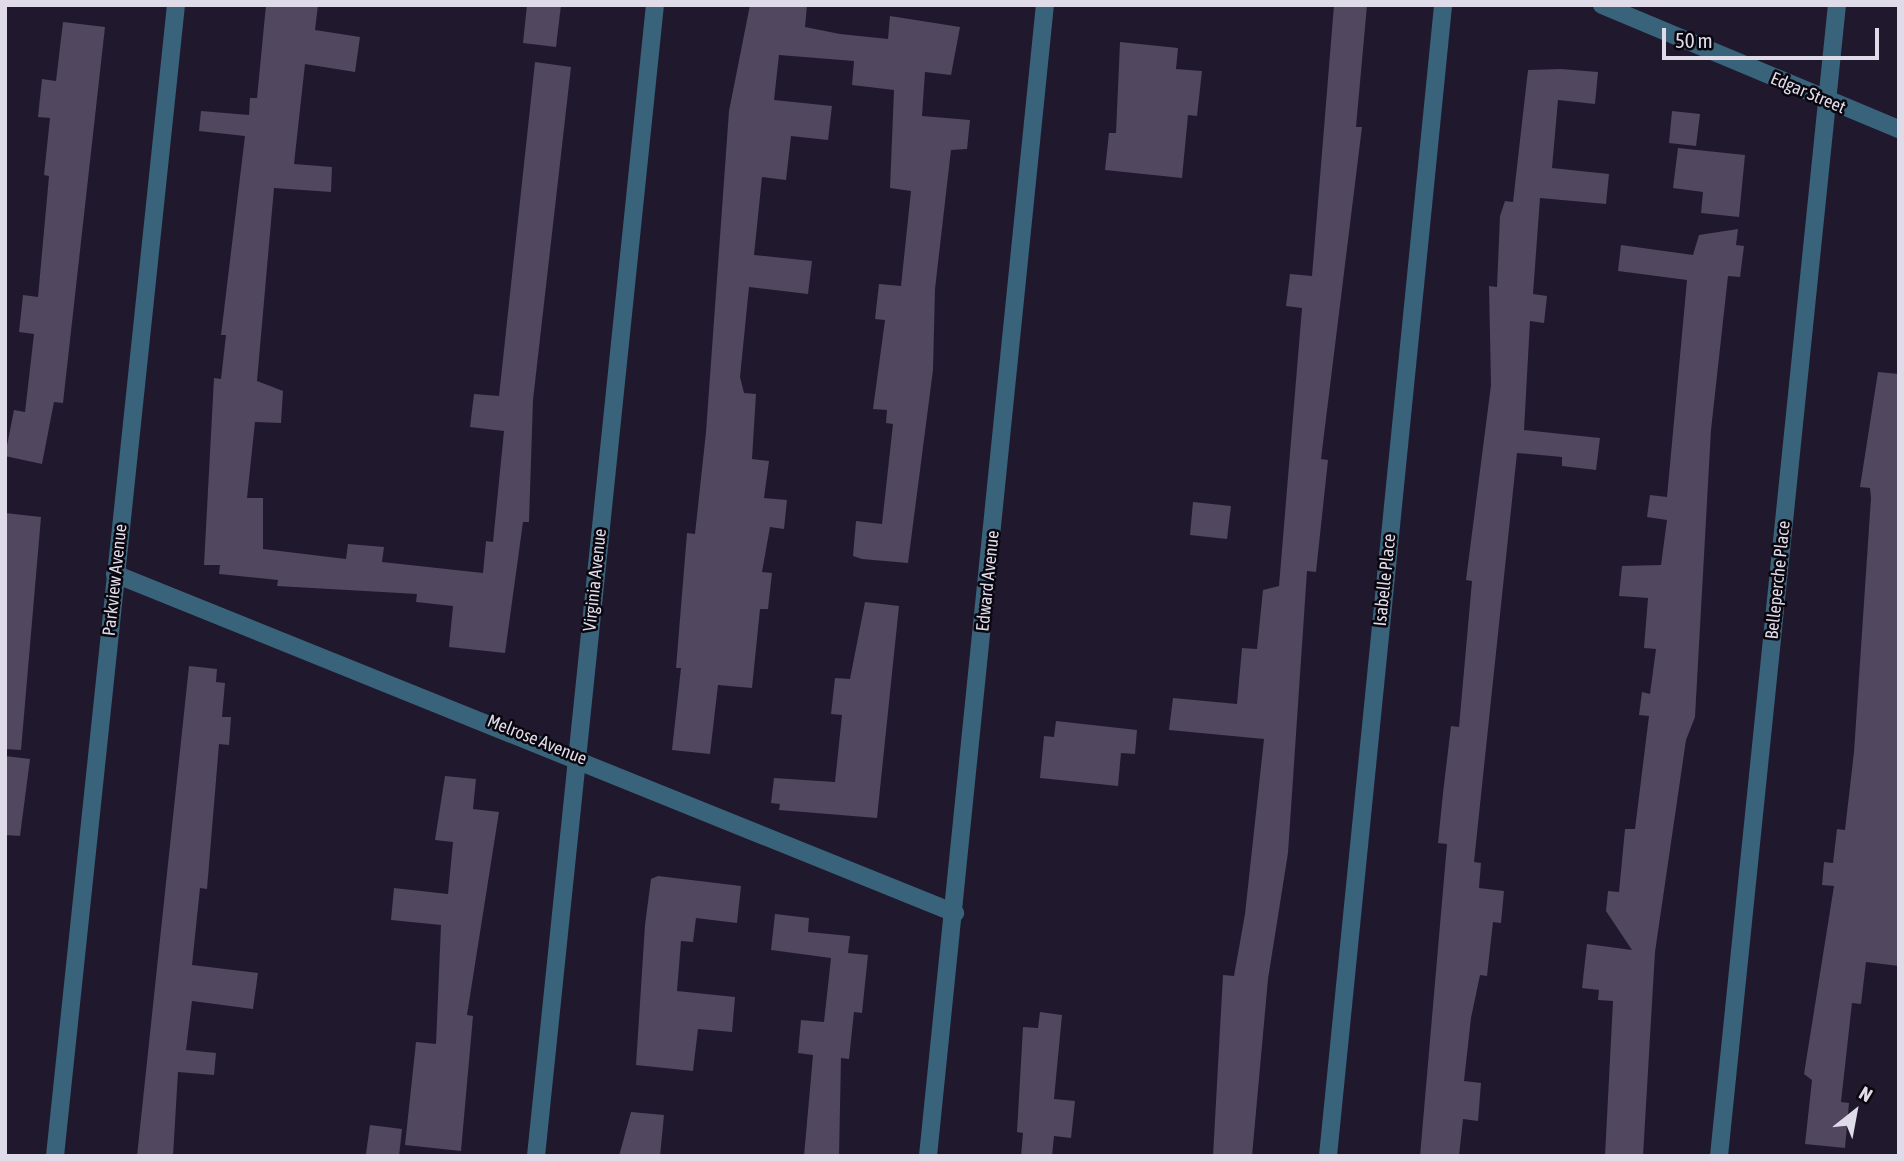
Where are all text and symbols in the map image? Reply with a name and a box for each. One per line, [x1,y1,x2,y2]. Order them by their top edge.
scale bar [1666,14,1883,58]
text: 50 m [1675,28,1713,52]
street label: Edgar Street [1767,68,1849,118]
street label: Belleperche Place [1761,520,1795,640]
street label: Parkview Avenue [98,523,132,637]
street label: Virginia Avenue [579,528,611,632]
street label: Edward Avenue [972,530,1004,632]
street label: Isabelle Place [1369,533,1401,627]
street label: Melrose Avenue [484,710,590,770]
north arrow [1820,1077,1890,1147]
text: N [1855,1082,1876,1106]

